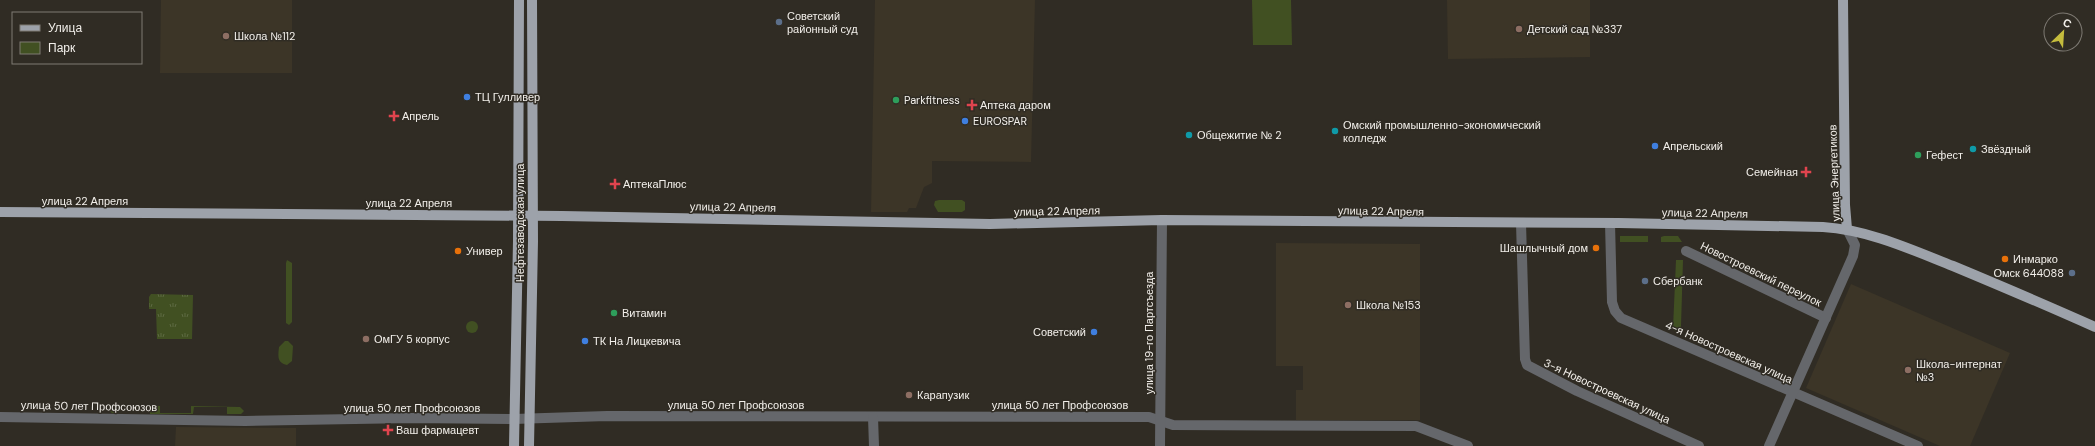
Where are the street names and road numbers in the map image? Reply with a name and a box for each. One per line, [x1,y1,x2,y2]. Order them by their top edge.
street label: улица Энергетиков [1825,124,1843,222]
street label: Нефтезаводская улица [513,163,527,282]
street label: улица 22 Апреля [42,194,128,208]
street label: улица 22 Апреля [366,196,452,210]
street label: улица 22 Апреля [690,199,776,215]
street label: улица 22 Апреля [1014,203,1100,219]
street label: улица 22 Апреля [1338,203,1424,219]
street label: улица 22 Апреля [1662,205,1748,221]
street label: Новостроевский переулок [1698,239,1824,310]
street label: улица 19-го Партсъезда [1142,271,1156,394]
street label: 4-я Новостроевская улица [1663,318,1796,387]
street label: 3-я Новостроевская улица [1542,356,1673,427]
street label: улица 50 лет Профсоюзов [21,398,158,414]
street label: улица 50 лет Профсоюзов [668,398,804,412]
street label: улица 50 лет Профсоюзов [992,398,1128,412]
street label: улица 50 лет Профсоюзов [344,401,480,415]

